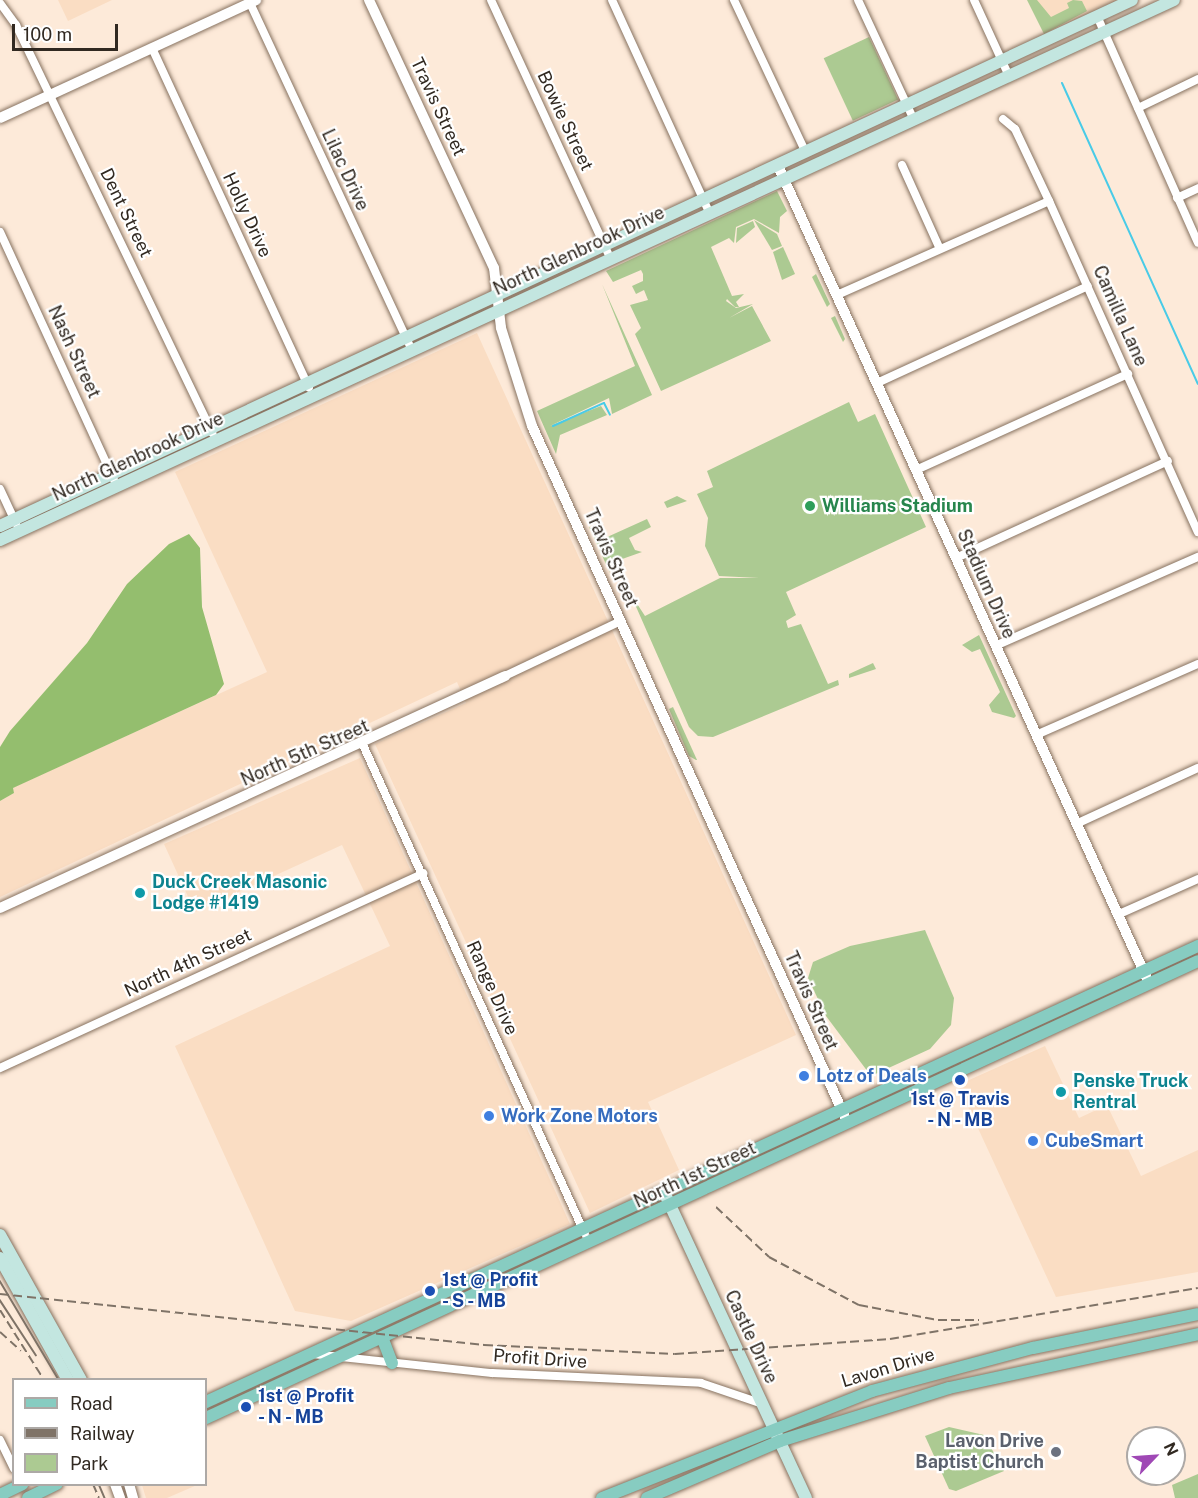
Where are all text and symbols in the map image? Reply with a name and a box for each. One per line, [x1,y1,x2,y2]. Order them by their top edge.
scale bar [15,12,122,50]
text: 100 m [23,24,72,45]
street label: Travis Street [406,54,470,160]
street label: Bowie Street [532,68,598,174]
street label: Lilac Drive [317,126,373,214]
street label: Dent Street [95,165,157,261]
street label: Holly Drive [218,169,276,261]
street label: North Glenbrook Drive [490,202,668,300]
street label: Camilla Lane [1088,262,1152,370]
street label: Nash Street [43,302,105,402]
street label: North Glenbrook Drive [49,408,227,506]
place label: Williams Stadium [822,495,973,517]
marker: Williams Stadium [803,499,817,513]
street label: Travis Street [580,505,642,611]
street label: Stadium Drive [952,526,1020,642]
street label: North 5th Street [238,715,372,791]
place label: Duck Creek Masonic Lodge #1419 [152,872,327,914]
marker: Duck Creek Masonic Lodge #1419 [133,886,147,900]
street label: North 4th Street [121,924,255,1002]
street label: Range Drive [462,938,522,1038]
street label: Travis Street [780,948,842,1054]
place label: Lotz of Deals [816,1065,927,1087]
marker: Lotz of Deals [797,1069,811,1083]
place label: Penske Truck Rentral [1073,1071,1188,1114]
marker: 1st @ Travis - N - MB [953,1073,967,1087]
marker: Penske Truck Rentral [1054,1085,1068,1099]
place label: 1st @ Travis - N - MB [910,1089,1010,1132]
place label: Work Zone Motors [501,1105,658,1127]
marker: Work Zone Motors [482,1109,496,1123]
place label: CubeSmart [1045,1130,1144,1152]
marker: CubeSmart [1026,1134,1040,1148]
street label: North 1st Street [630,1137,760,1213]
place label: 1st @ Profit - S - MB [442,1270,538,1312]
marker: 1st @ Profit - S - MB [423,1284,437,1298]
street label: Castle Drive [720,1287,782,1387]
street label: Lavon Drive [839,1344,937,1392]
street label: Profit Drive [492,1345,588,1373]
legend [12,1378,207,1486]
place label: 1st @ Profit - N - MB [258,1386,354,1428]
text: Road [70,1393,113,1414]
marker: 1st @ Profit - N - MB [239,1400,253,1414]
text: Railway [70,1423,135,1444]
north arrow [1126,1426,1186,1486]
place label: Lavon Drive Baptist Church [915,1431,1044,1474]
text: N [1160,1439,1182,1459]
marker: Lavon Drive Baptist Church [1049,1445,1063,1459]
text: Park [70,1453,108,1474]

